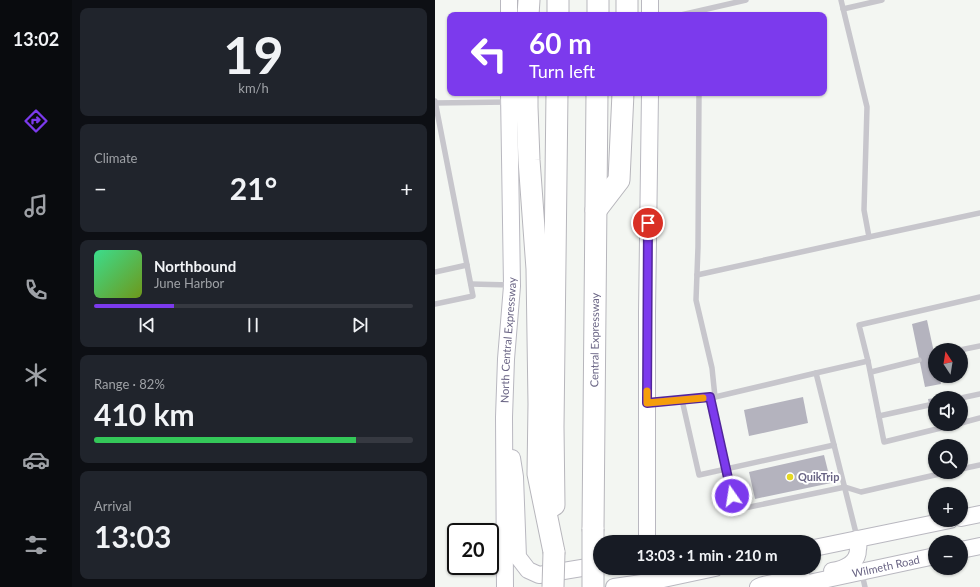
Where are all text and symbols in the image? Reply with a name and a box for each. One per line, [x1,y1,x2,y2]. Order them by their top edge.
text: 19 [223,23,284,85]
text: 60 m [529,26,592,60]
text: 13:02 [13,28,59,50]
icon: left [463,28,515,80]
text: Turn left [529,60,595,82]
text: km/h [238,80,269,96]
icon: directions [22,107,50,135]
text: Climate [94,150,137,166]
text: 21° [230,170,277,206]
text: − [94,175,107,202]
text: + [400,175,413,202]
icon: music [22,192,50,220]
pin [631,206,665,240]
icon: arrive [637,212,659,234]
text: Northbound [154,257,236,275]
text: June Harbor [154,275,224,291]
icon: phone [22,276,50,304]
street label: North Central Expressway [497,277,518,403]
street label: Central Expressway [587,292,601,387]
icon: previous [136,314,158,336]
icon: pause [242,314,264,336]
icon: next [349,314,371,336]
north arrow [928,343,968,383]
map controls [928,343,968,575]
icon: climate [22,361,50,389]
text: Range · 82% [94,376,165,392]
button: sound [928,391,968,431]
text: 410 km [94,396,195,432]
button: search [928,439,968,479]
icon: car [22,446,50,474]
place label: QuikTrip [798,470,839,483]
marker: QuikTrip [785,472,795,482]
position arrow [711,475,753,517]
button: + [928,487,968,527]
text: Arrival [94,498,131,514]
text: 13:03 [94,518,171,554]
speed limit sign: 20 [447,523,499,575]
icon: filters [22,531,50,559]
button: − [928,535,968,575]
text: 13:03 · 1 min · 210 m [637,546,777,564]
street label: Wilmeth Road [851,552,921,580]

